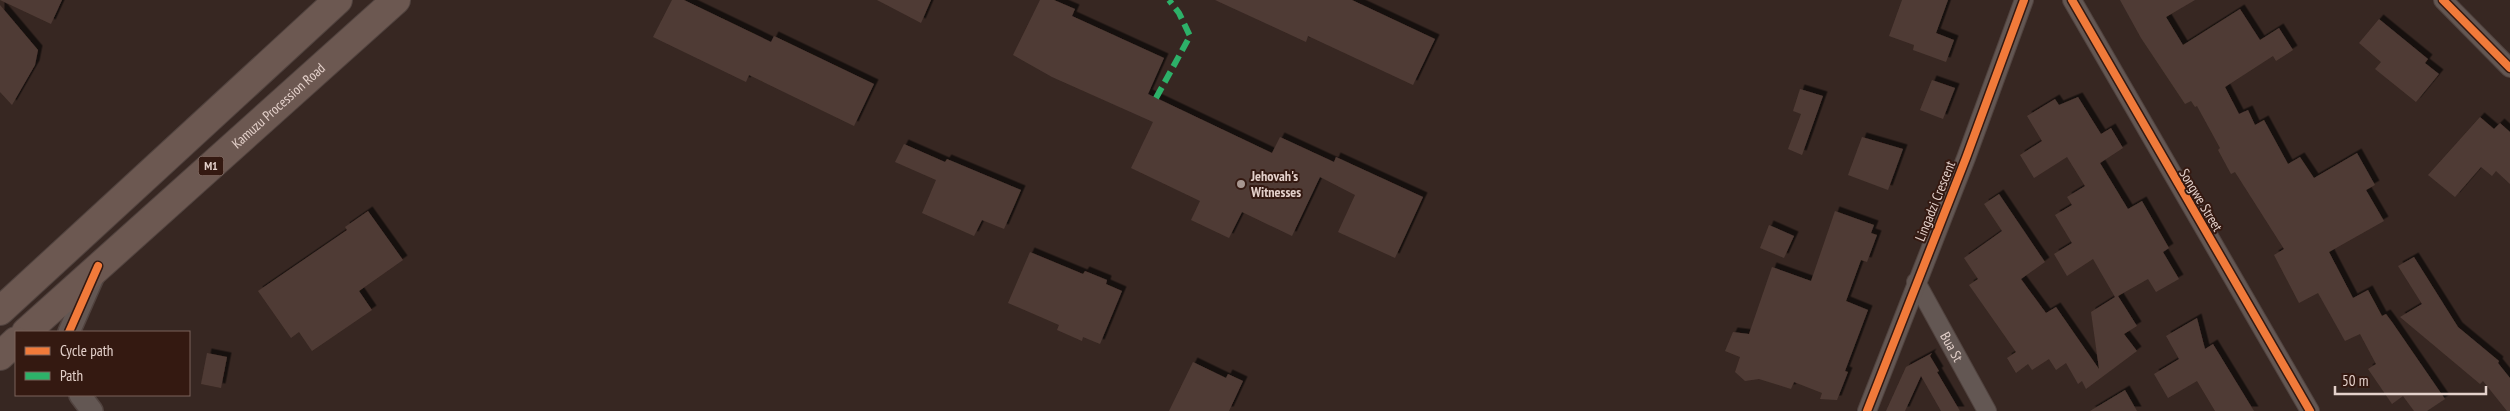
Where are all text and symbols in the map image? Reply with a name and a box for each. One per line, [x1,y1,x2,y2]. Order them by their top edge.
street label: Kamuzu Procession Road [228,59,329,152]
road number: M1 [198,157,224,176]
street label: Lingadzi Crescent [1911,158,1959,244]
street label: Songwe Street [2175,165,2227,235]
place label: Jehovah's Witnesses [1250,167,1301,201]
marker: Jehovah's Witnesses [1235,178,1247,190]
street label: Bua St [1936,329,1967,365]
legend [15,331,190,396]
text: Cycle path [60,341,113,360]
scale bar [2335,364,2486,396]
text: Path [60,366,83,385]
text: 50 m [2342,371,2368,390]

